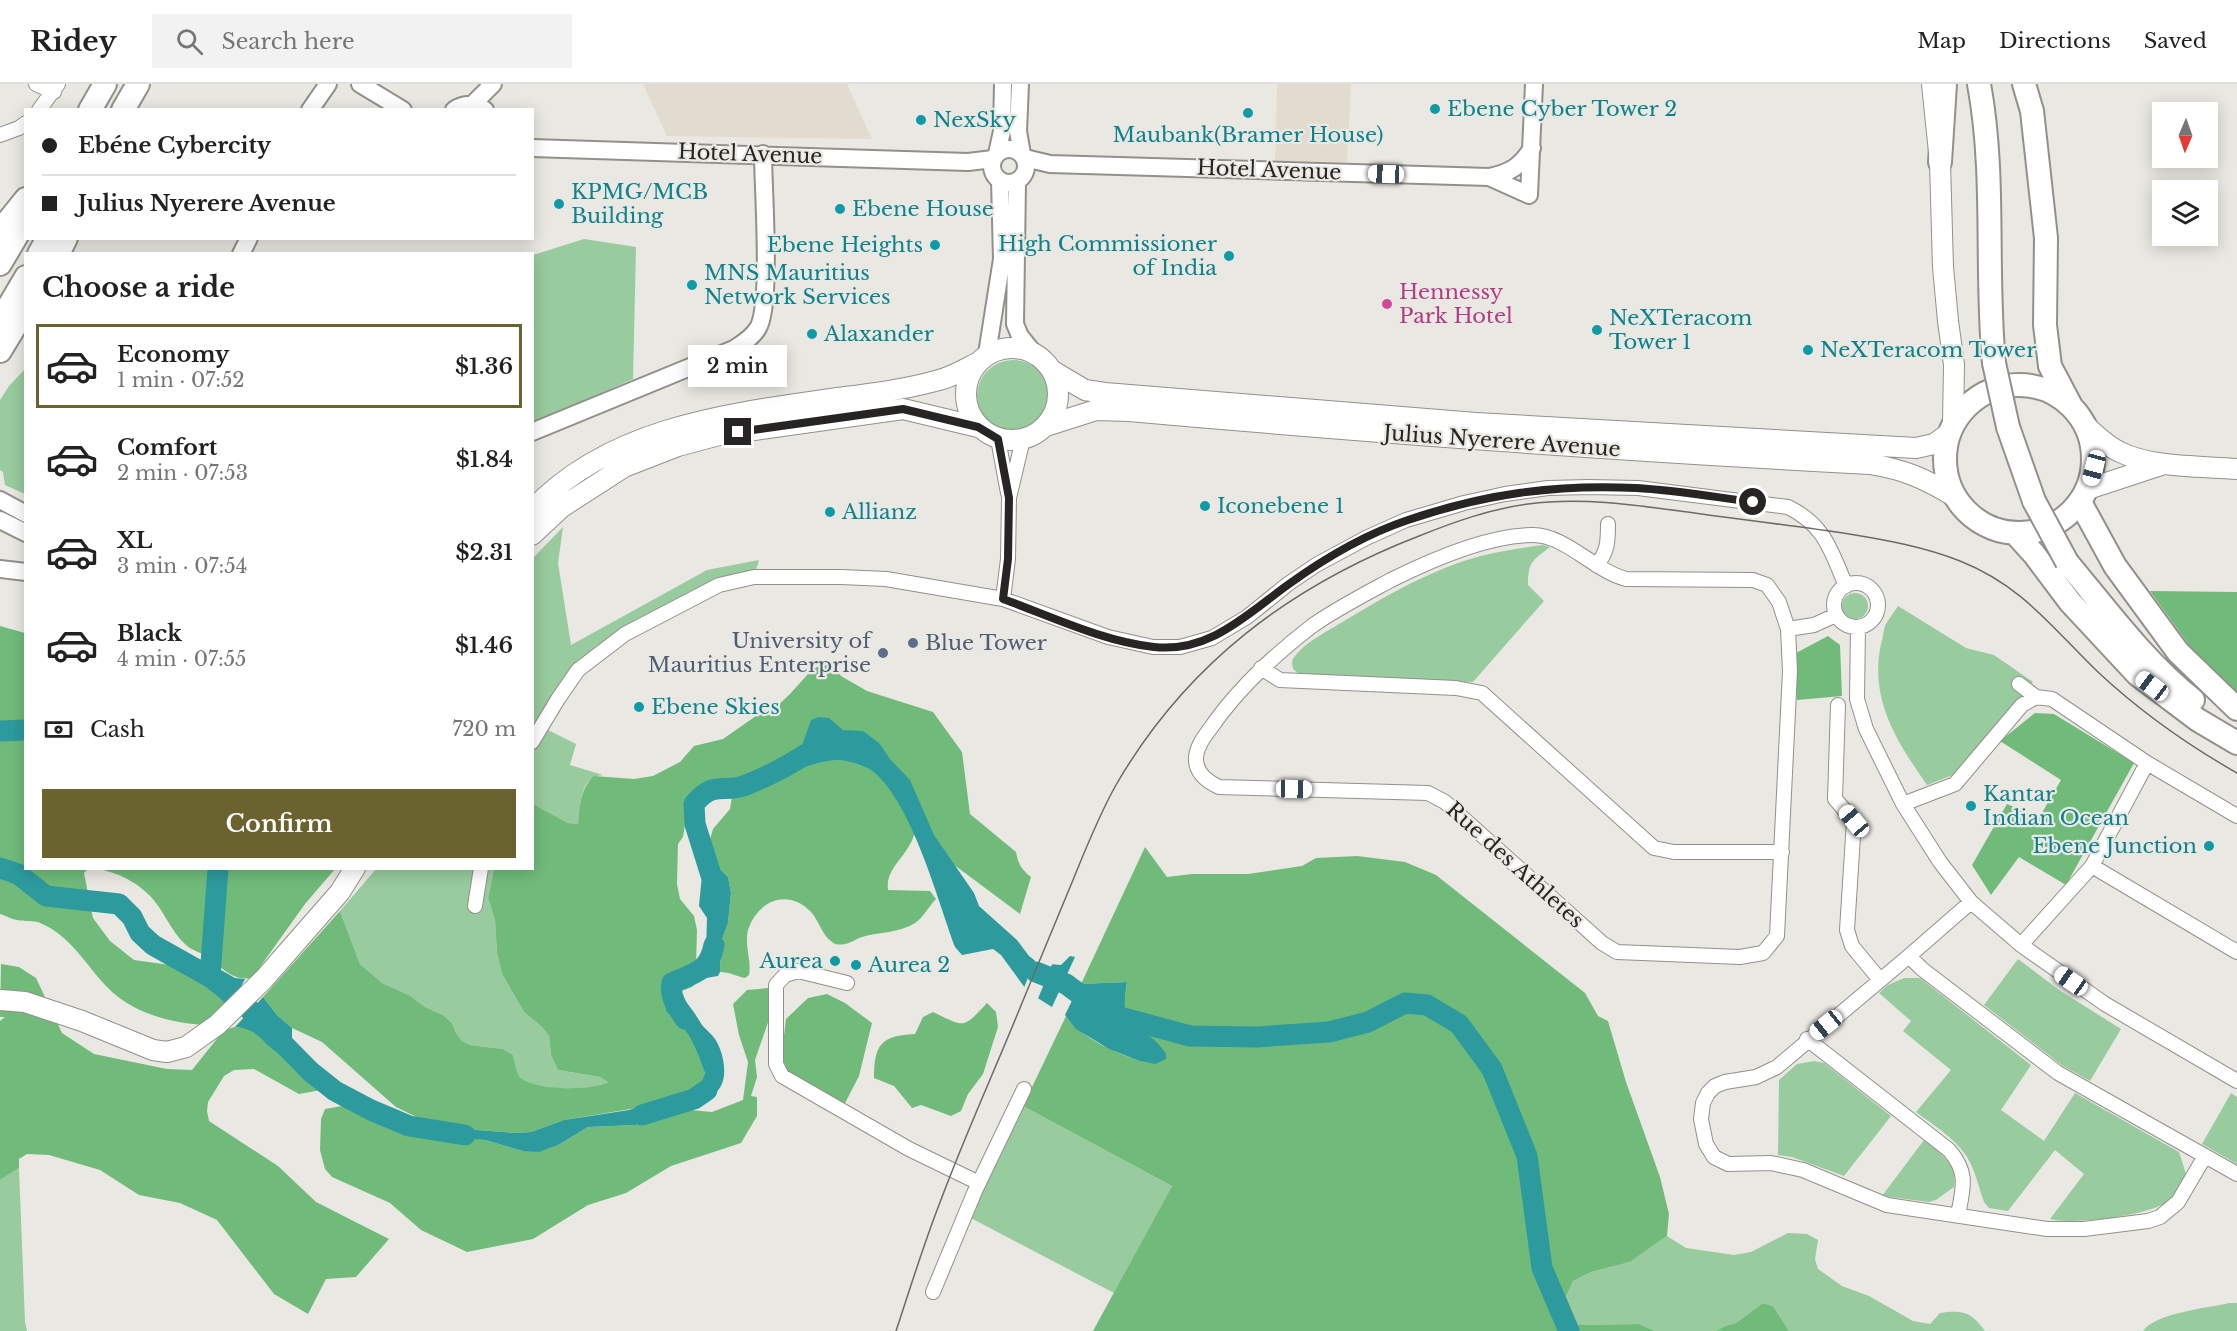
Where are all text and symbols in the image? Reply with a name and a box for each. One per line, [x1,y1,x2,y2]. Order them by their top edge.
search box [152,14,572,68]
text: Ridey [30,24,116,59]
icon: search [173,25,206,58]
text: Search here [221,28,355,55]
text: Map [1917,28,1966,54]
text: Directions [1999,28,2111,54]
text: Saved [2144,28,2207,54]
place label: Ebene Cyber Tower 2 [1447,96,1677,122]
marker: Ebene Cyber Tower 2 [1428,102,1442,116]
north arrow [2152,102,2218,168]
map controls [2152,102,2218,246]
marker: Maubank(Bramer House) [1241,106,1255,120]
place label: NexSky [933,107,1017,133]
marker: NexSky [914,113,928,127]
place label: Maubank(Bramer House) [1113,122,1383,148]
text: Ebéne Cybercity [78,132,271,159]
street label: Hotel Avenue [677,138,823,170]
street label: Hotel Avenue [1196,154,1342,186]
car [1368,164,1404,184]
place label: KPMG/MCB Building [571,179,708,229]
button: layers [2152,180,2218,246]
text: Julius Nyerere Avenue [78,190,336,217]
place label: Ebene House [852,196,994,222]
marker: KPMG/MCB Building [552,197,566,211]
marker: Ebene House [833,202,847,216]
place label: High Commissioner of India [998,231,1217,281]
place label: Ebene Heights [767,232,923,258]
marker: Ebene Heights [928,238,942,252]
marker: High Commissioner of India [1222,249,1236,263]
place label: MNS Mauritius Network Services [704,260,891,310]
text: Choose a ride [42,271,235,304]
marker: MNS Mauritius Network Services [685,278,699,292]
place label: Hennessy Park Hotel [1399,279,1513,329]
marker: Hennessy Park Hotel [1380,297,1394,311]
place label: NeXTeracom Tower 1 [1609,305,1753,355]
place label: Alaxander [823,321,934,347]
marker: NeXTeracom Tower 1 [1590,323,1604,337]
marker: Alaxander [805,327,819,341]
place label: NeXTeracom Tower [1820,337,2036,363]
icon: car [45,339,99,393]
text: Economy [117,341,229,368]
marker: NeXTeracom Tower [1801,343,1815,357]
callout: 2 min [688,345,788,387]
text: $1.36 [455,353,513,380]
text: 2 min [707,354,768,378]
text: 1 min · 07:52 [117,368,245,392]
route end [724,418,751,445]
street label: Julius Nyerere Avenue [1380,420,1621,462]
icon: car [45,432,99,486]
text: Comfort [117,434,217,461]
text: $1.84 [456,446,513,473]
car [2081,448,2107,488]
text: 2 min · 07:53 [117,461,248,485]
route start [1739,488,1766,515]
place label: Iconebene 1 [1217,493,1344,519]
place label: Allianz [841,499,917,525]
marker: Iconebene 1 [1198,499,1212,513]
marker: Allianz [823,505,837,519]
icon: car [45,525,99,579]
text: XL [117,527,152,554]
text: $2.31 [456,539,513,566]
text: 3 min · 07:54 [117,554,247,578]
icon: car [45,618,99,672]
text: Black [117,620,182,647]
place label: University of Mauritius Enterprise [648,628,873,678]
place label: Blue Tower [925,630,1047,656]
text: $1.46 [455,632,513,659]
marker: Blue Tower [906,636,920,650]
marker: University of Mauritius Enterprise [876,646,890,660]
text: 4 min · 07:55 [117,647,246,671]
car [2132,668,2172,704]
place label: Ebene Skies [651,694,780,720]
marker: Ebene Skies [632,700,646,714]
icon: cash [42,713,75,746]
text: Cash [90,716,145,743]
text: 720 m [452,717,516,741]
car [1276,780,1312,798]
place label: Kantar Indian Ocean [1983,781,2129,831]
button: Confirm [42,789,516,858]
street label: Rue des Athletes [1441,796,1589,934]
marker: Kantar Indian Ocean [1964,799,1978,813]
car [1836,801,1872,841]
place label: Ebene Junction [2033,833,2197,859]
marker: Ebene Junction [2202,839,2216,853]
place label: Aurea [759,948,823,974]
place label: Aurea 2 [867,952,950,978]
marker: Aurea [828,954,842,968]
marker: Aurea 2 [849,958,863,972]
car [2051,963,2091,999]
car [1806,1007,1846,1043]

